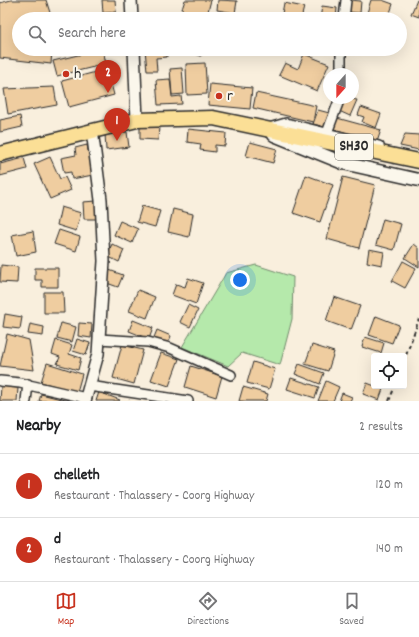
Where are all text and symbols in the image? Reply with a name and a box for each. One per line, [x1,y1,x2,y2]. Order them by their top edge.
search box [12,12,407,56]
icon: search [26,23,48,45]
text: Search here [58,23,126,45]
pin: 2 [95,60,121,93]
place label: h [74,63,81,86]
north arrow [323,68,359,104]
marker: h [61,69,71,79]
place label: r [227,85,233,108]
marker: r [214,91,224,101]
pin: 1 [104,108,130,141]
road number: SH30 [335,134,373,160]
your location [230,270,250,290]
map controls [371,353,407,389]
button: locate [371,353,407,389]
text: Nearby [16,415,60,439]
text: 2 results [359,418,403,437]
text: chelleth [54,465,100,487]
text: 1 [28,476,30,495]
text: 120 m [375,476,403,495]
text: Restaurant · Thalassery - Coorg Highway [54,487,254,506]
text: d [54,529,61,551]
text: 2 [26,540,32,559]
text: 140 m [376,540,403,559]
text: Restaurant · Thalassery - Coorg Highway [54,551,254,570]
tab: Map [55,590,77,630]
tab: Directions [187,590,229,630]
tab: Saved [339,590,364,630]

